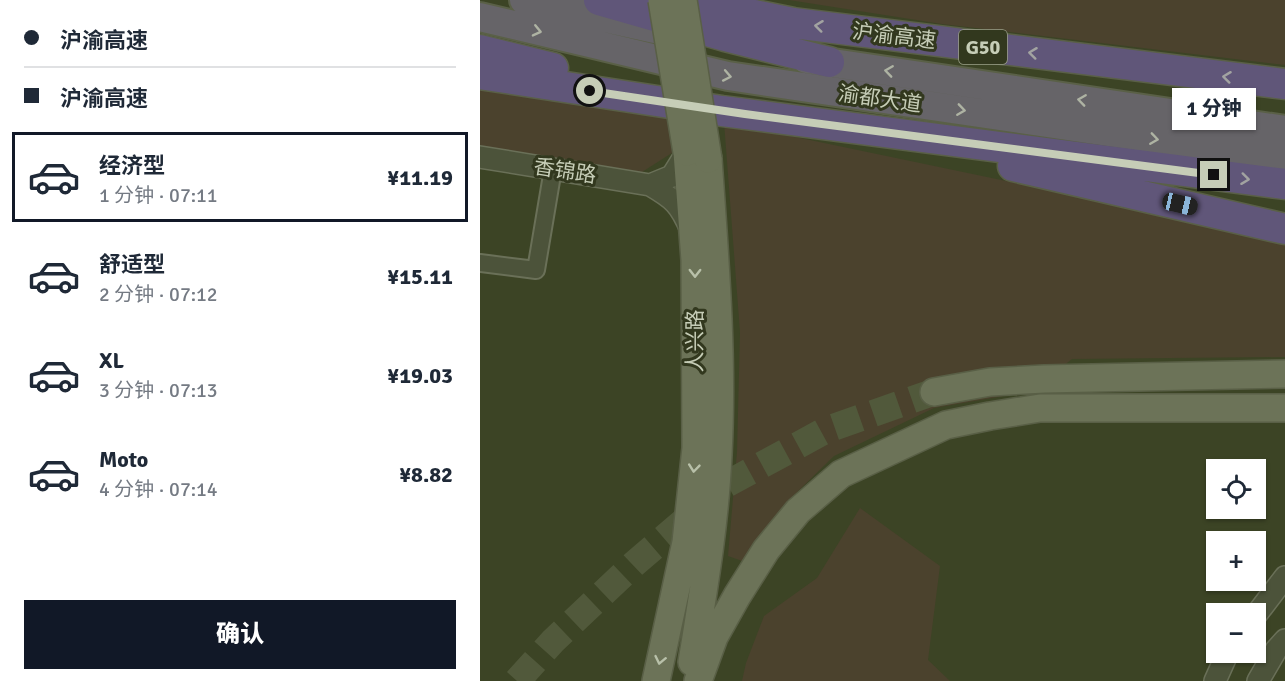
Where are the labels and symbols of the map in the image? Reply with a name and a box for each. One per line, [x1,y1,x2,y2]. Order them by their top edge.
street label: 沪渝高速 [851,18,937,54]
one-way arrow [815,21,824,33]
one-way arrow [532,23,542,36]
road number: G50 [959,30,1007,64]
one-way arrow [1029,47,1038,60]
one-way arrow [884,66,893,78]
one-way arrow [721,68,731,81]
one-way arrow [1222,71,1232,84]
route start [576,77,603,104]
street label: 渝都大道 [837,80,923,118]
callout: 1 分钟 [1172,88,1256,130]
one-way arrow [1077,94,1086,106]
one-way arrow [956,104,966,116]
one-way arrow [1149,132,1159,144]
street label: 香锦路 [532,153,598,189]
route end [1200,161,1227,188]
one-way arrow [1241,172,1250,185]
car [1160,191,1200,217]
one-way arrow [689,269,701,278]
street label: 人兴路 [682,310,708,373]
one-way arrow [688,463,701,473]
one-way arrow [654,655,667,665]

